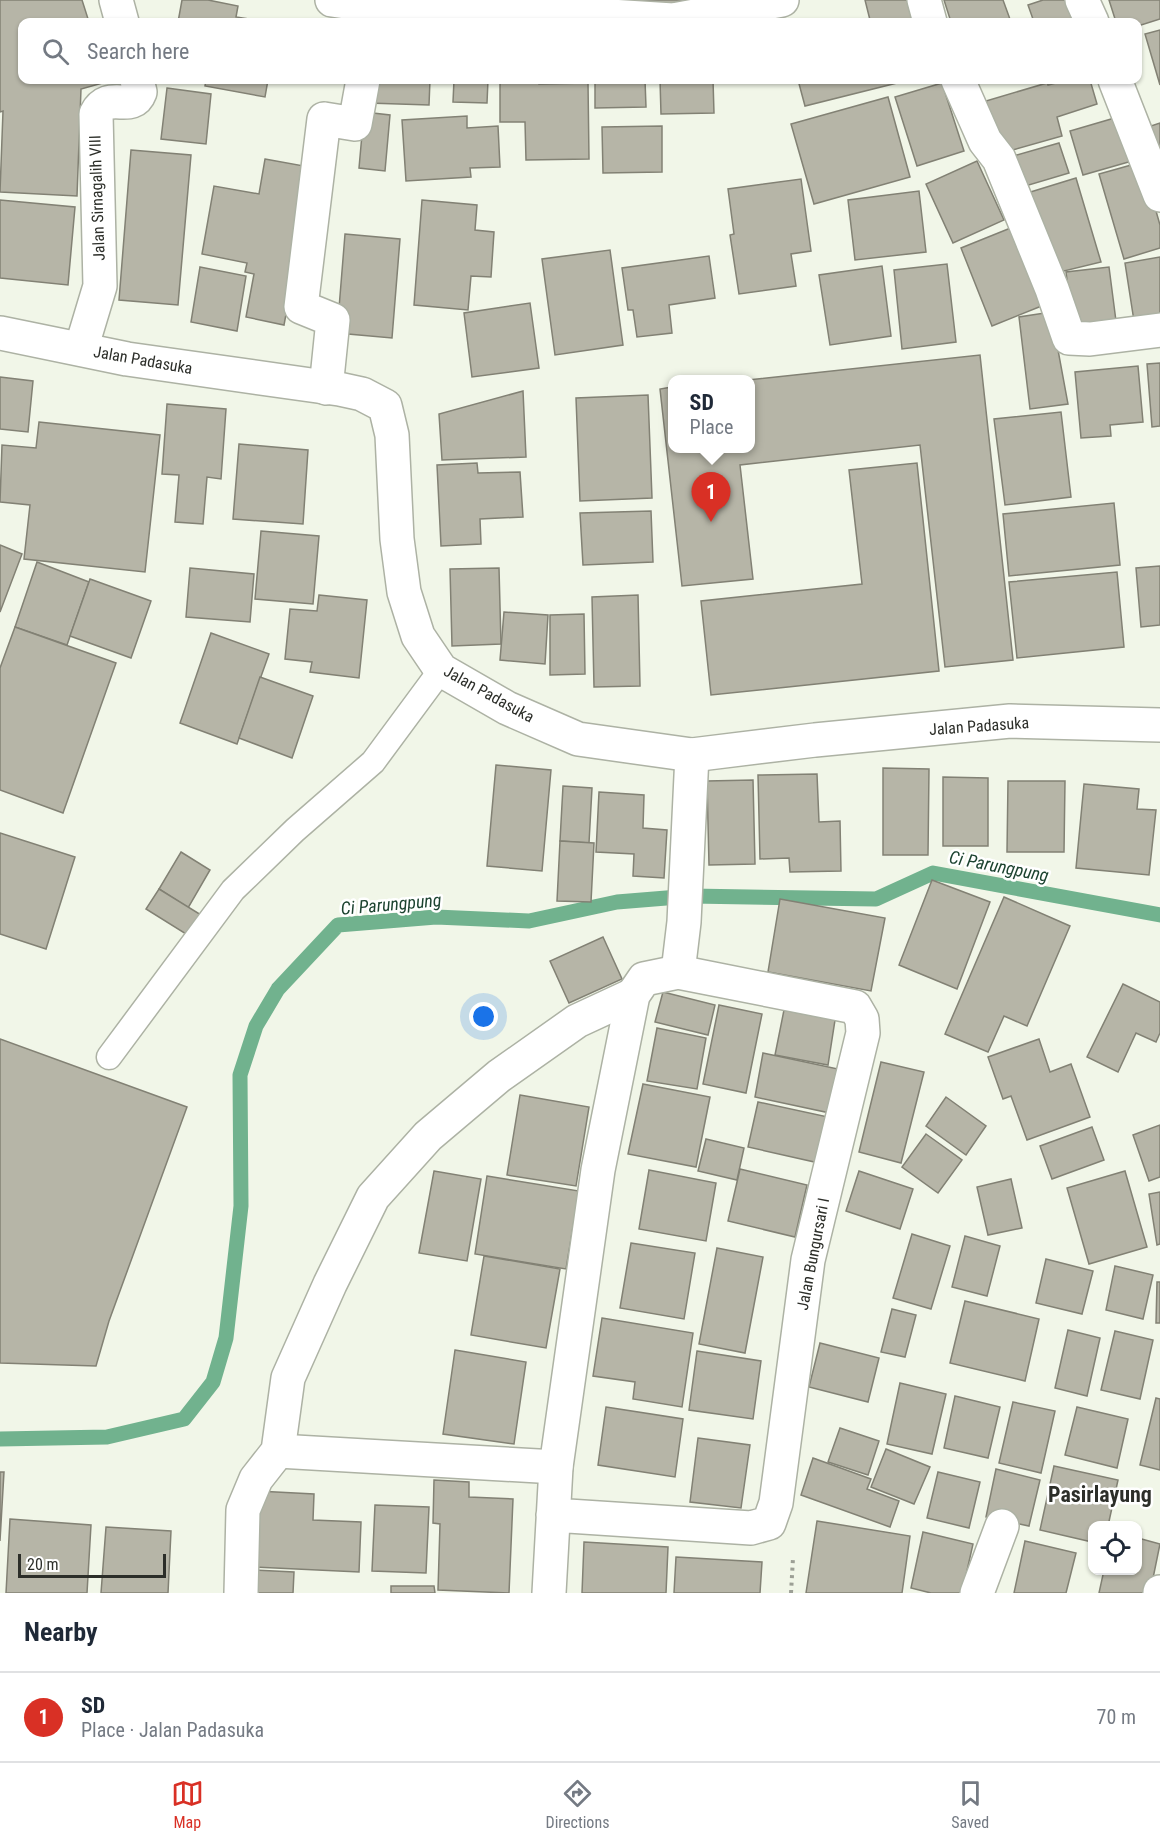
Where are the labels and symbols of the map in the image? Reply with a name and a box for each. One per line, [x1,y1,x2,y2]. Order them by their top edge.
street label: Jalan Sirnagalih VIII [85,135,109,261]
street label: Jalan Padasuka [92,342,194,378]
pin: 1 [692,472,730,522]
street label: Jalan Padasuka [441,661,537,727]
street label: Jalan Padasuka [928,713,1030,739]
water label: Ci Parungpung [947,846,1051,886]
water label: Ci Parungpung [340,889,443,919]
your location [469,1002,498,1031]
street label: Jalan Bungursari I [793,1196,833,1312]
district label: Pasirlayung [1048,1482,1152,1507]
scale bar [18,1551,166,1578]

